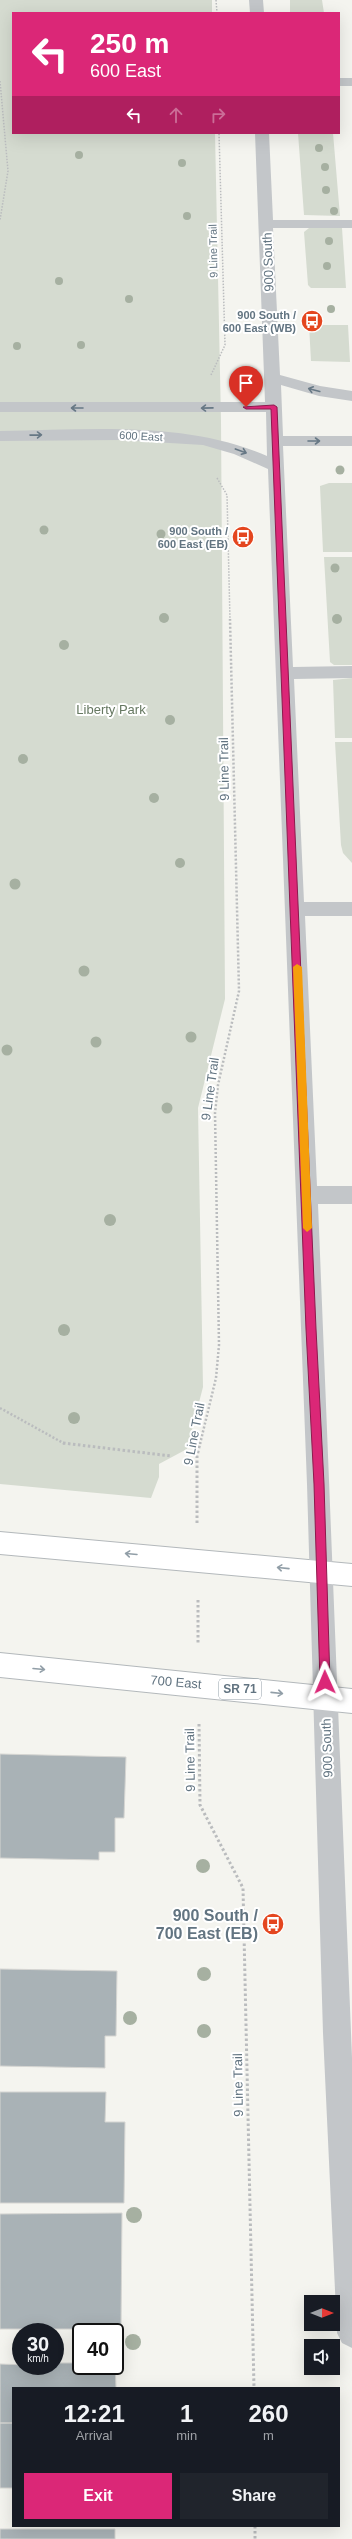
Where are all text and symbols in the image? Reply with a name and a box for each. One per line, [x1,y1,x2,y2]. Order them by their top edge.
icon: left [24,28,76,80]
text: 250 m [90,28,169,59]
text: 600 East [90,61,161,81]
icon: left [123,104,145,126]
icon: ahead [165,104,187,126]
icon: right [207,104,229,126]
street label: 9 Line Trail [207,224,219,278]
street label: 900 South [259,232,277,292]
bus stop icon: 900 South / 600 East (WB) [299,308,325,334]
place label: 900 South / 600 East (WB) [223,309,296,334]
pin [229,366,263,407]
icon: arrive [235,372,257,394]
one-way arrow [307,386,320,393]
one-way arrow [71,404,84,412]
one-way arrow [201,404,214,412]
street label: 600 East [119,429,163,443]
one-way arrow [29,432,42,439]
one-way arrow [307,437,320,445]
one-way arrow [234,448,247,455]
bus stop icon: 900 South / 600 East (EB) [230,524,256,550]
place label: 900 South / 600 East (EB) [158,525,228,550]
park label: Liberty Park [76,702,146,717]
street label: 9 Line Trail [216,737,232,801]
street label: 9 Line Trail [198,1056,222,1122]
street label: 9 Line Trail [181,1401,207,1467]
one-way arrow [125,1550,138,1557]
one-way arrow [277,1564,290,1572]
position arrow [304,1661,346,1703]
one-way arrow [32,1665,45,1673]
street label: 700 East [150,1672,203,1692]
road number: SR 71 [219,1679,261,1699]
one-way arrow [270,1689,283,1696]
street label: 900 South [318,1718,336,1778]
street label: 9 Line Trail [182,1728,198,1792]
place label: 900 South / 700 East (EB) [156,1907,259,1942]
bus stop icon: 900 South / 700 East (EB) [260,1911,286,1937]
street label: 9 Line Trail [230,2053,246,2117]
north arrow [304,2295,340,2331]
map controls [304,2295,340,2375]
speed limit sign: 40 [72,2323,124,2375]
text: 30 [27,2333,49,2355]
button: sound [304,2339,340,2375]
text: km/h [27,2353,49,2364]
text: 12:21 [63,2400,125,2427]
text: 1 [180,2400,193,2427]
text: 260 [249,2400,289,2427]
text: Arrival [76,2428,113,2443]
text: min [176,2428,197,2443]
text: m [263,2428,274,2443]
button: Exit [24,2473,172,2519]
button: Share [180,2473,328,2519]

